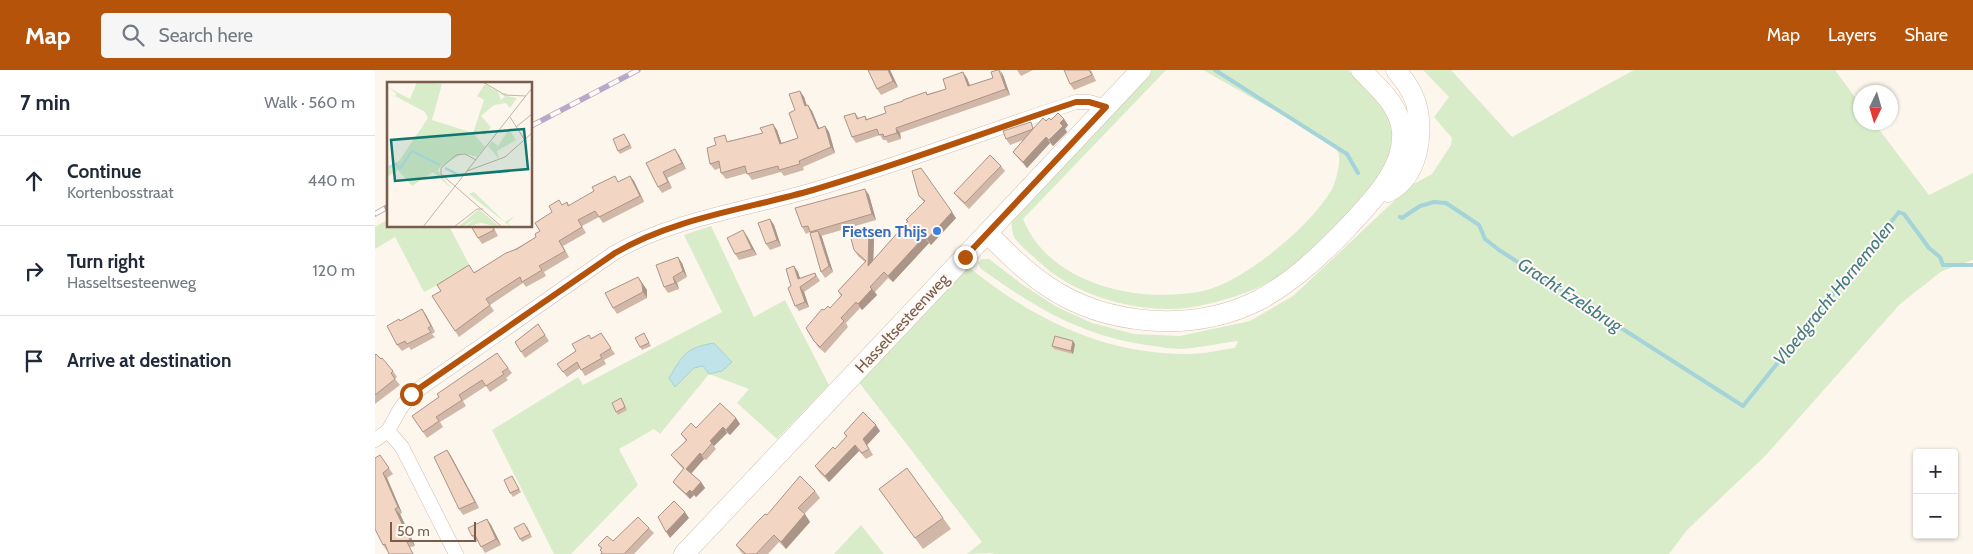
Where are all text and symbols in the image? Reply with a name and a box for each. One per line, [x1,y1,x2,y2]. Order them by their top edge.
search box [101,13,451,58]
text: Map [25,21,71,50]
icon: search [119,21,147,49]
text: Search here [159,24,253,47]
text: Map [1767,24,1800,46]
text: Layers [1828,24,1877,46]
text: Share [1905,24,1948,46]
inset map [387,82,533,228]
north arrow [1853,85,1898,130]
text: 7 min [20,90,70,115]
text: Walk · 560 m [264,93,355,112]
text: Continue [67,160,141,183]
icon: ahead [20,167,48,195]
text: 440 m [308,171,355,190]
text: Kortenbosstraat [67,183,174,202]
water label: Vloedgracht Hornemolen [1769,216,1899,370]
place label: Fietsen Thijs [842,222,927,241]
marker: Fietsen Thijs [931,225,943,237]
route end [954,246,977,269]
text: Turn right [67,250,145,273]
water label: Gracht Ezelsbrug [1514,253,1627,337]
icon: right [20,257,48,285]
text: 120 m [313,261,355,280]
street label: Hasseltsesteenweg [851,269,954,377]
text: Hasseltsesteenweg [67,273,196,292]
icon: arrive [20,347,48,375]
text: Arrive at destination [67,349,231,372]
route start [400,383,423,406]
map controls [1913,449,1958,539]
button: + [1913,449,1958,494]
button: − [1913,494,1958,539]
scale bar [390,519,476,542]
text: 50 m [397,522,430,540]

